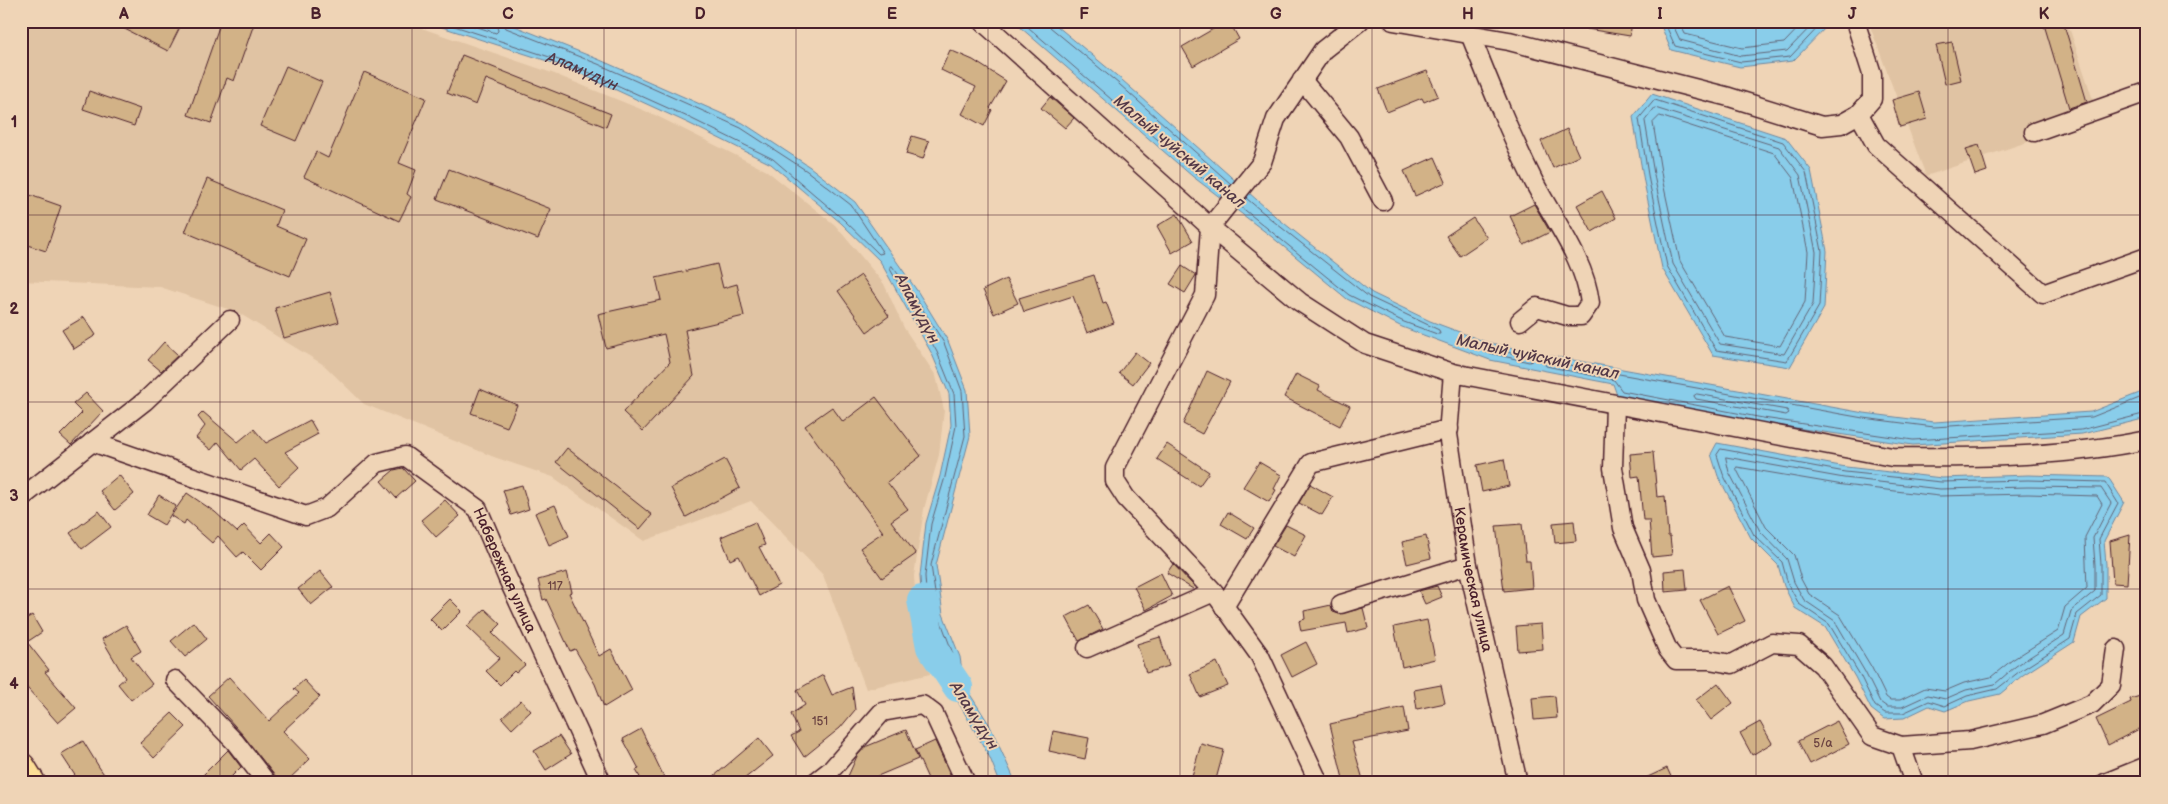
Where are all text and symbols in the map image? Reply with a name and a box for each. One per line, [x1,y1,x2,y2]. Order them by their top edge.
text: A [118,5,129,24]
text: B [310,5,322,24]
text: C [502,5,514,24]
text: D [694,5,706,24]
text: E [887,5,897,24]
text: F [1079,5,1089,24]
text: G [1270,5,1282,24]
text: H [1462,5,1474,24]
text: I [1657,5,1663,24]
text: J [1848,5,1857,24]
text: K [2039,5,2050,24]
water label: Аламүдүн [543,48,621,96]
water label: Малый чуйский канал [1109,91,1249,213]
text: 1 [11,113,17,132]
water label: Аламүдүн [890,270,943,347]
text: 2 [9,300,19,319]
water label: Малый чуйский канал [1454,331,1621,384]
text: 3 [9,487,19,506]
street label: Набережная улица [468,505,541,636]
street label: Керамическая улица [1449,506,1497,654]
house number: 117 [547,579,563,594]
text: 4 [9,675,19,694]
water label: Аламүдүн [945,677,1002,753]
house number: 151 [812,714,828,729]
house number: 5/а [1813,736,1833,751]

